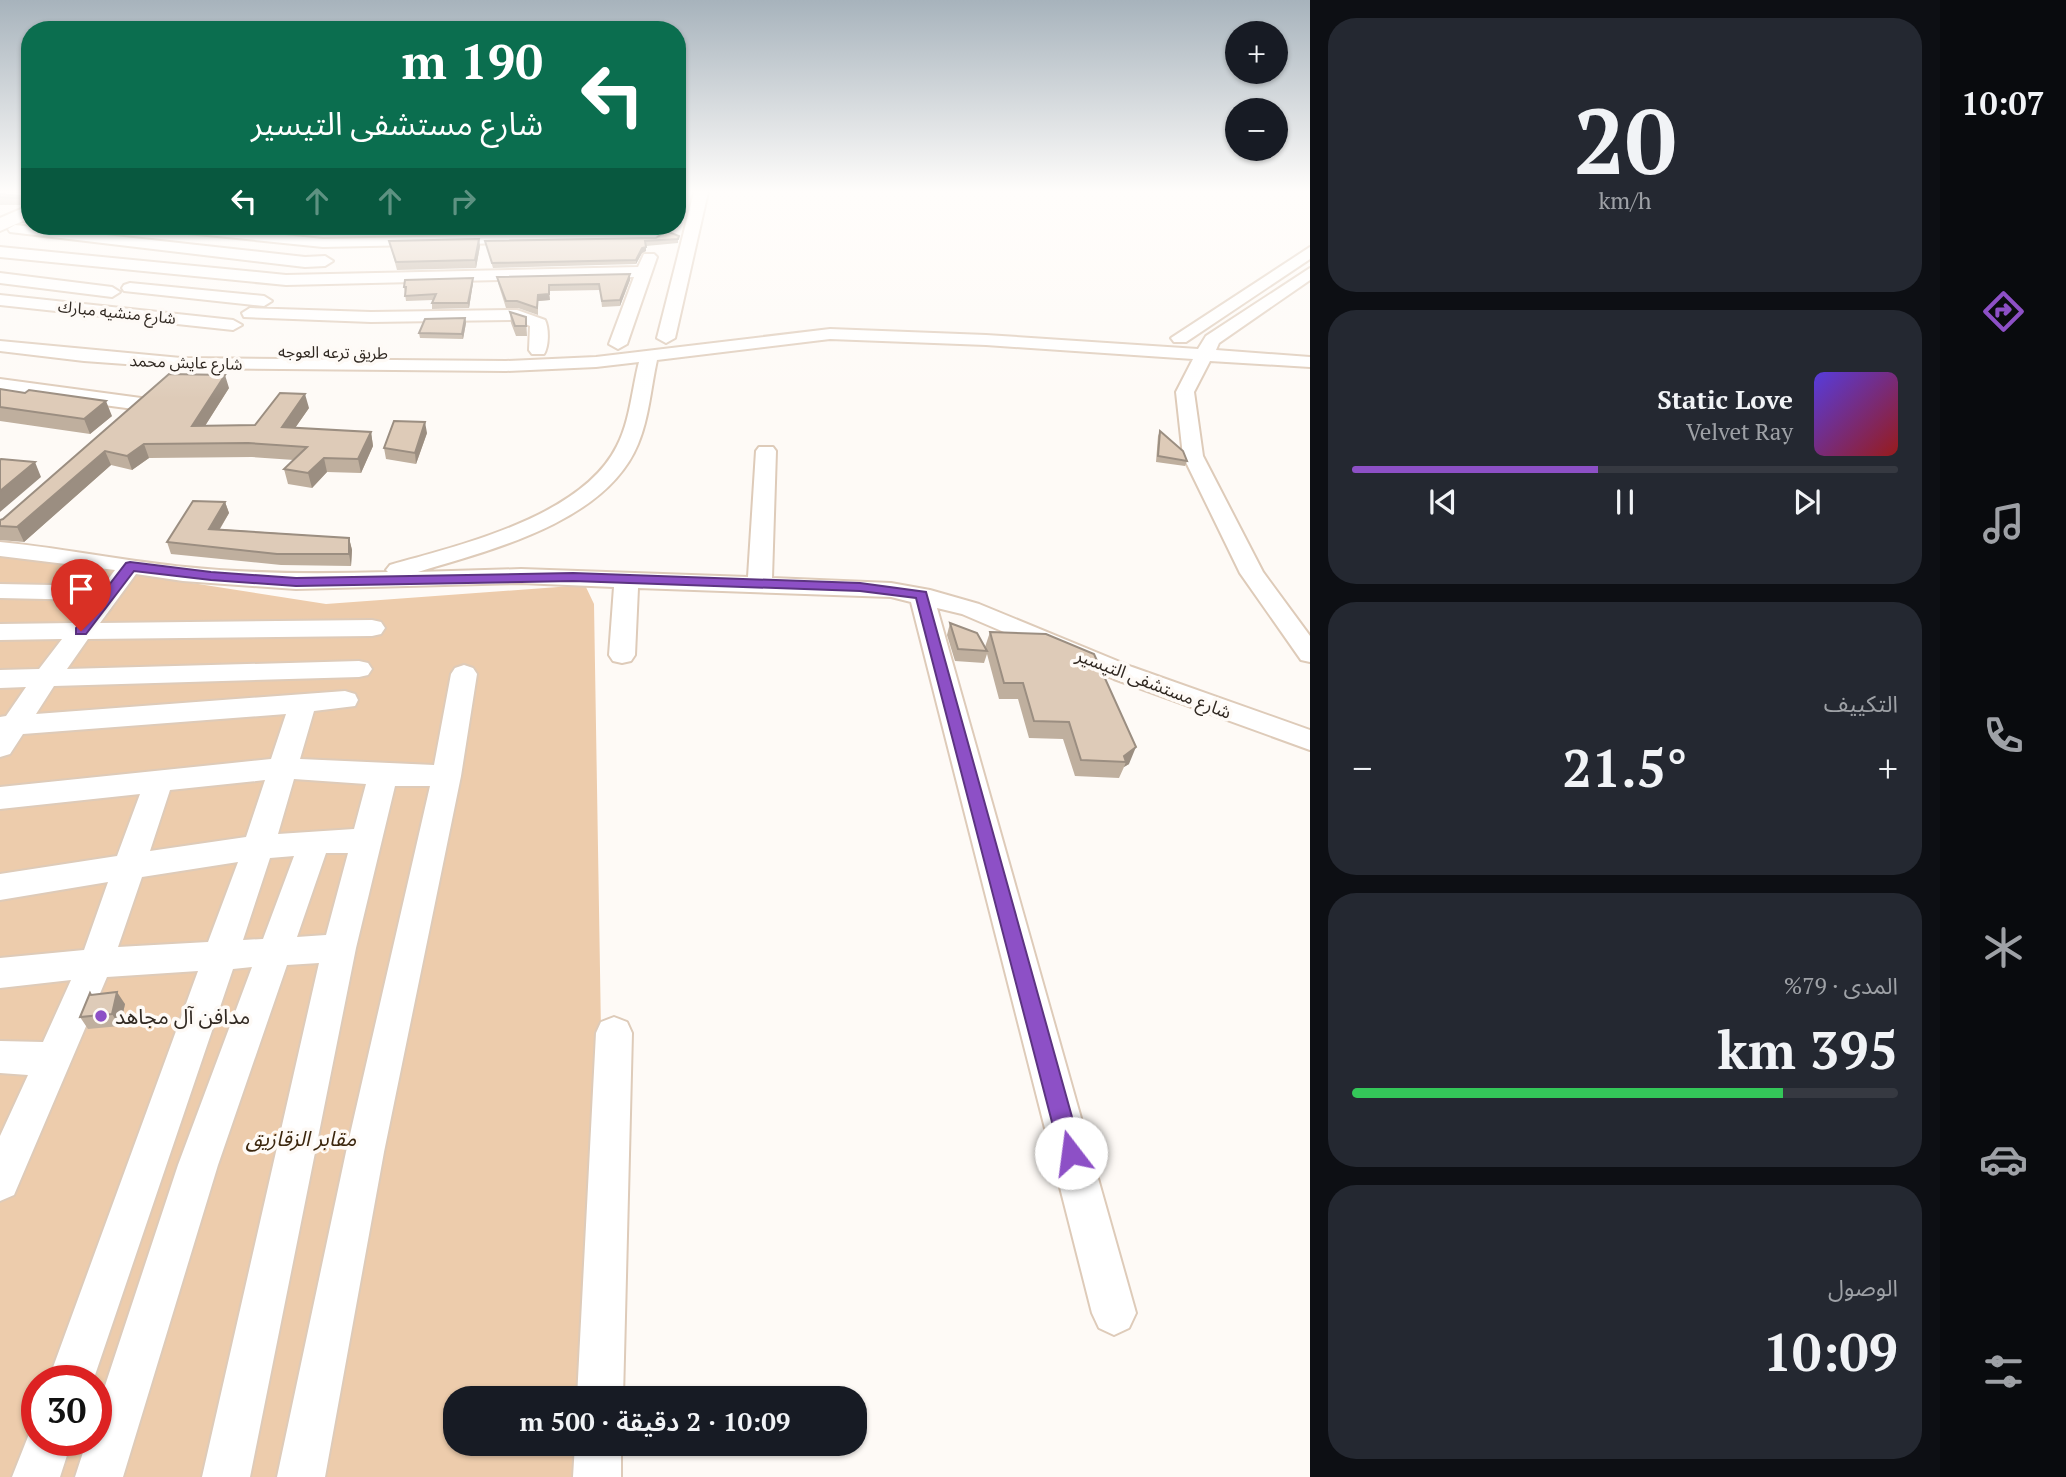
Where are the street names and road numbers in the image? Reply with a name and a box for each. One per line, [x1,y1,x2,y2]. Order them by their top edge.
street label: شارع منشيه مبارك [57,295,177,331]
street label: طريق ترعه العوجه [278,340,388,364]
street label: شارع عايش محمد [129,349,243,377]
street label: شارع مستشفى التيسير [1071,642,1235,726]

